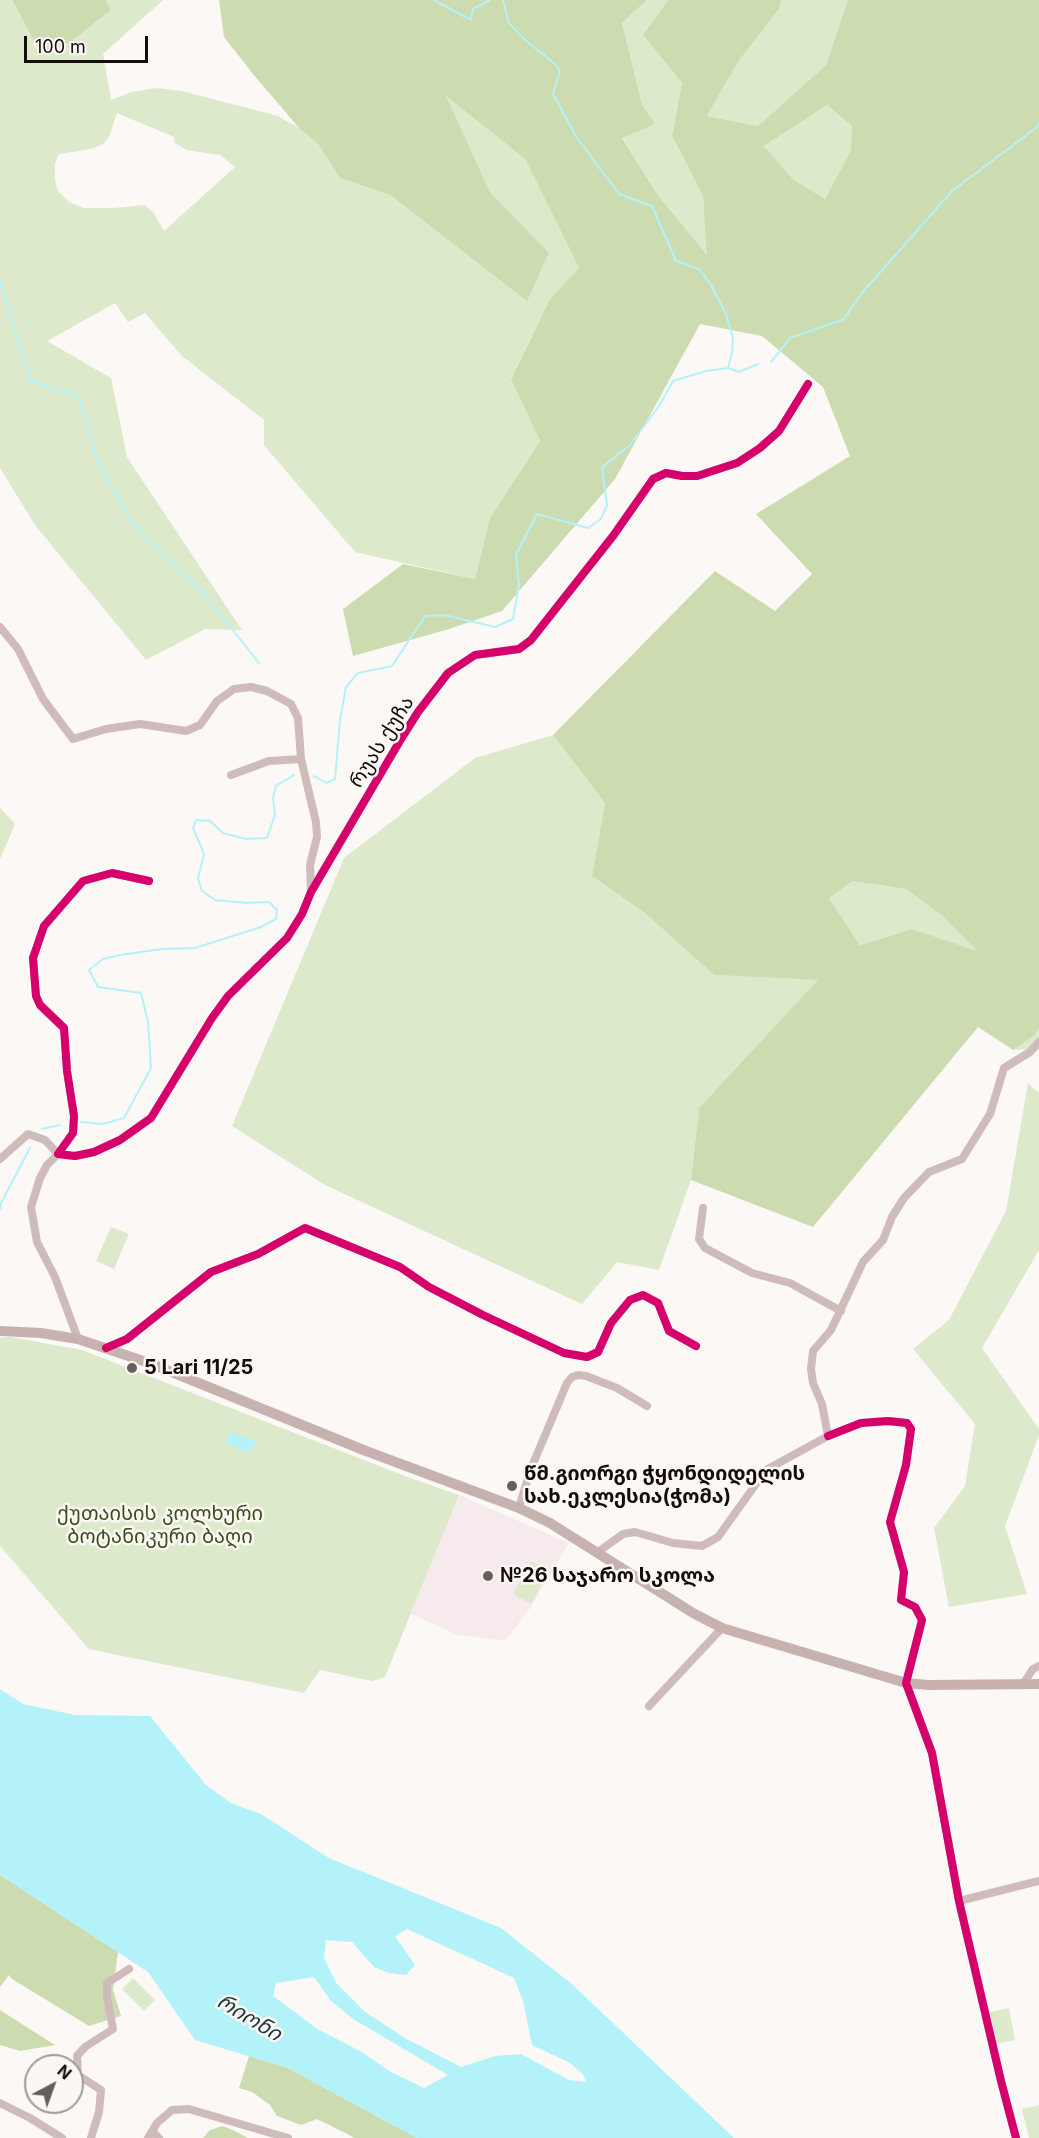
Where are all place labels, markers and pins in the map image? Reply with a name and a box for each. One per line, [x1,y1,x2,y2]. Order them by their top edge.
place label: 5 Lari 11/25 [144,1356,253,1380]
marker: 5 Lari 11/25 [125,1361,139,1375]
place label: წმ.გიორგი ჭყონდიდელის სახ.ეკლესია(ჭომა) [524,1462,805,1509]
marker: წმ.გიორგი ჭყონდიდელის სახ.ეკლესია(ჭომა) [505,1479,519,1493]
place label: №26 საჯარო სკოლა [500,1564,715,1588]
marker: №26 საჯარო სკოლა [481,1569,495,1583]

